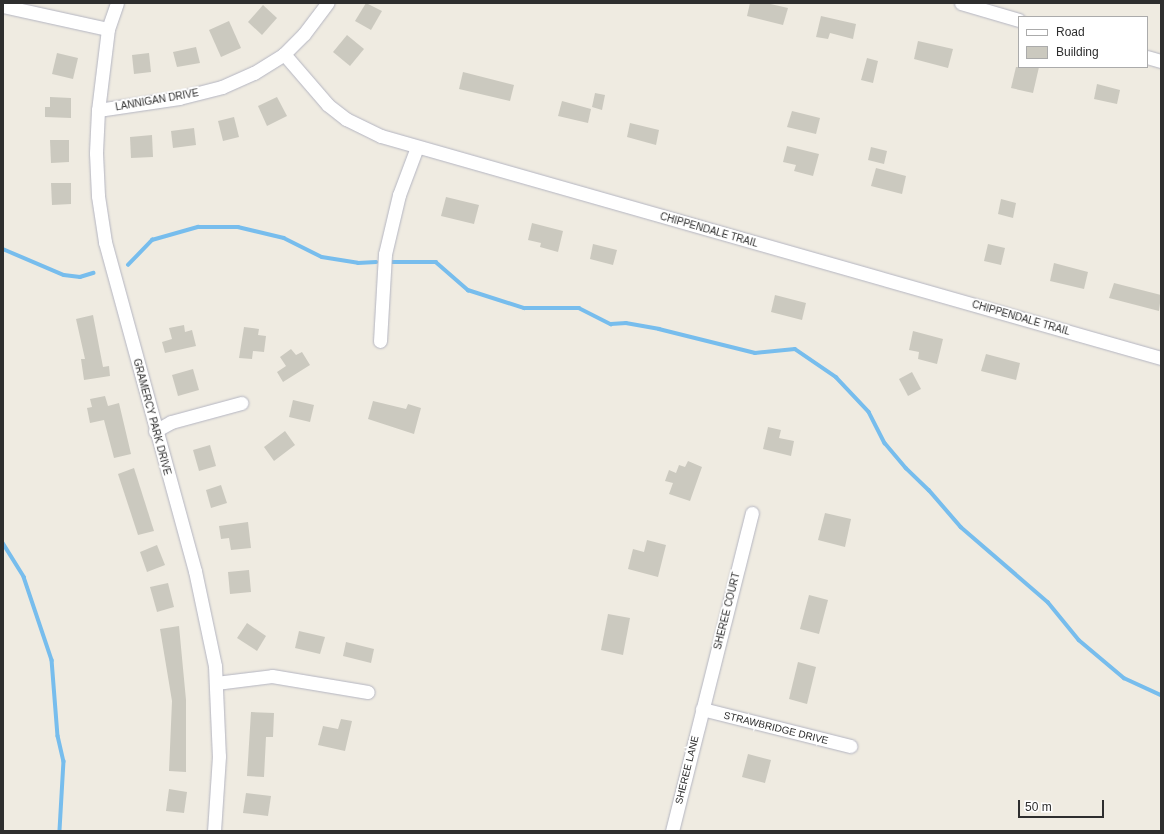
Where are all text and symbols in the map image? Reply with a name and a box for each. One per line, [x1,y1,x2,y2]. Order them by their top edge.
legend [1018,16,1148,68]
text: Road [1056,25,1085,39]
text: Building [1056,45,1099,59]
street label: LANNIGAN DRIVE [114,87,200,113]
street label: CHIPPENDALE TRAIL [658,210,760,250]
street label: CHIPPENDALE TRAIL [970,298,1072,338]
street label: GRAMERCY PARK DRIVE [131,357,173,477]
street label: SHEREE COURT [712,571,742,651]
street label: STRAWBRIDGE DRIVE [722,709,830,747]
street label: SHEREE LANE [673,735,701,805]
scale bar [1020,792,1106,818]
text: 50 m [1025,800,1052,814]

